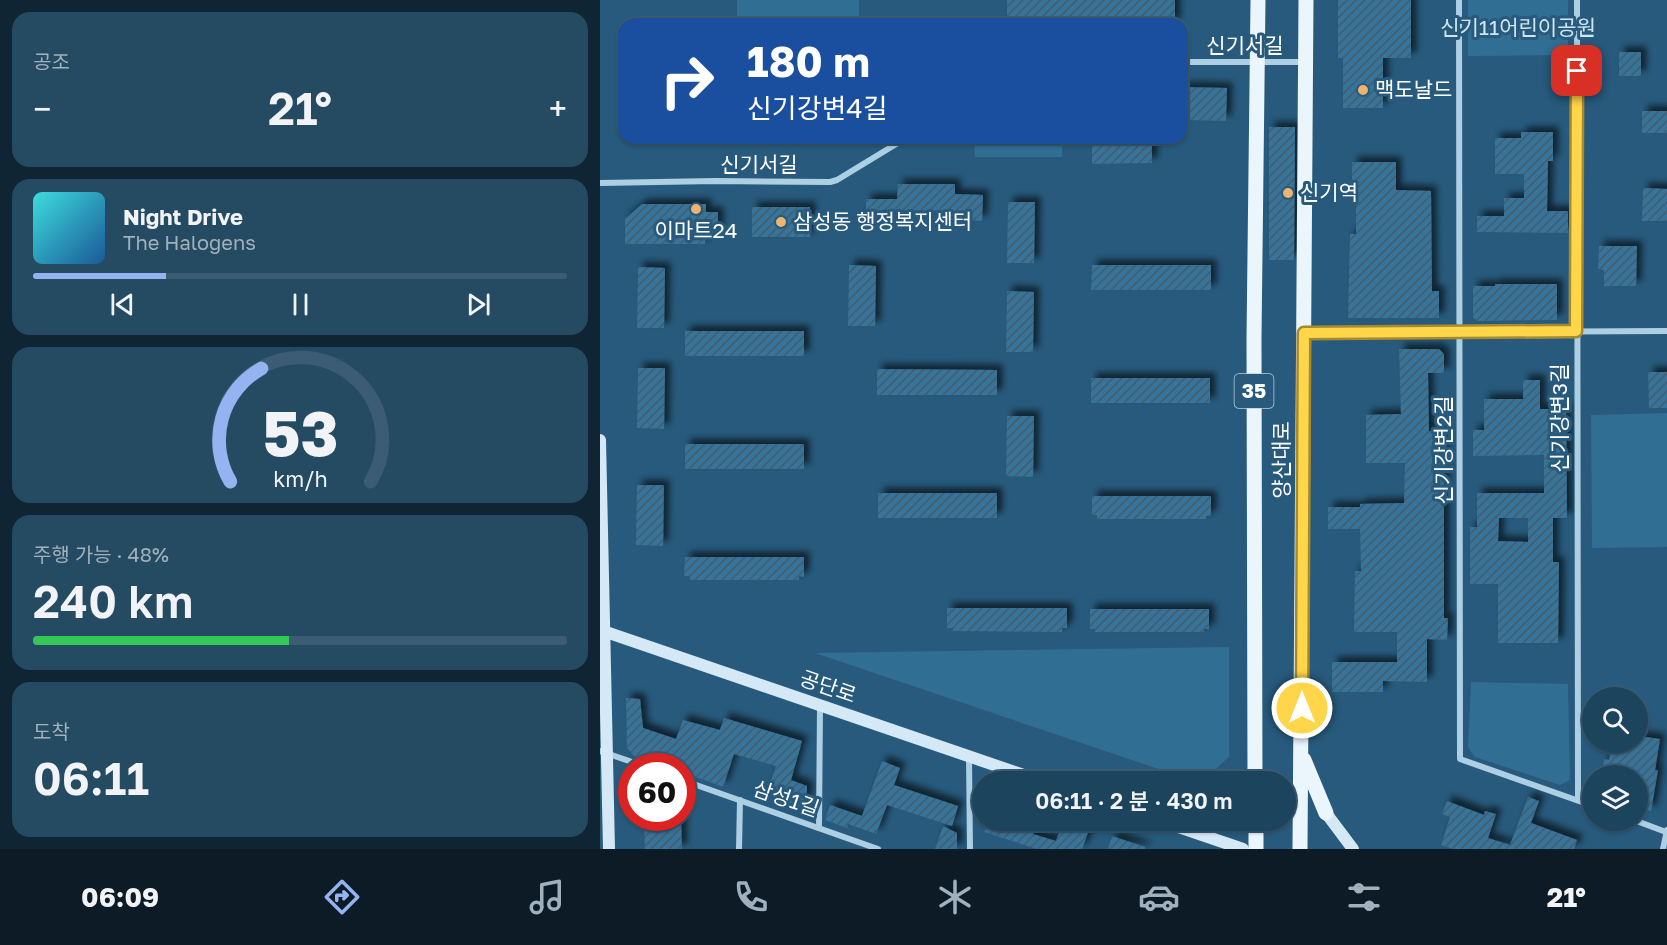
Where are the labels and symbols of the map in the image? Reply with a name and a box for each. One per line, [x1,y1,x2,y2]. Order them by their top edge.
park label: 신기11어린이공원 [1440,14,1596,40]
street label: 신기서길 [1206,32,1284,58]
pin [1551,45,1602,96]
place label: 맥도날드 [1375,76,1452,102]
marker: 맥도날드 [1356,83,1370,97]
street label: 신기서길 [720,151,798,177]
place label: 신기역 [1300,179,1358,205]
marker: 신기역 [1281,186,1295,200]
marker: 이마트24 [689,202,703,216]
place label: 삼성동 행정복지센터 [793,208,972,234]
marker: 삼성동 행정복지센터 [774,215,788,229]
place label: 이마트24 [655,217,737,243]
street label: 신기강변3길 [1546,364,1572,472]
road number: 35 [1234,374,1274,408]
street label: 신기강변2길 [1430,396,1456,504]
street label: 양산대로 [1268,421,1294,499]
street label: 공단로 [797,664,860,708]
position arrow [1270,676,1334,740]
speed limit sign: 60 [618,753,696,831]
street label: 삼성1길 [750,775,823,821]

